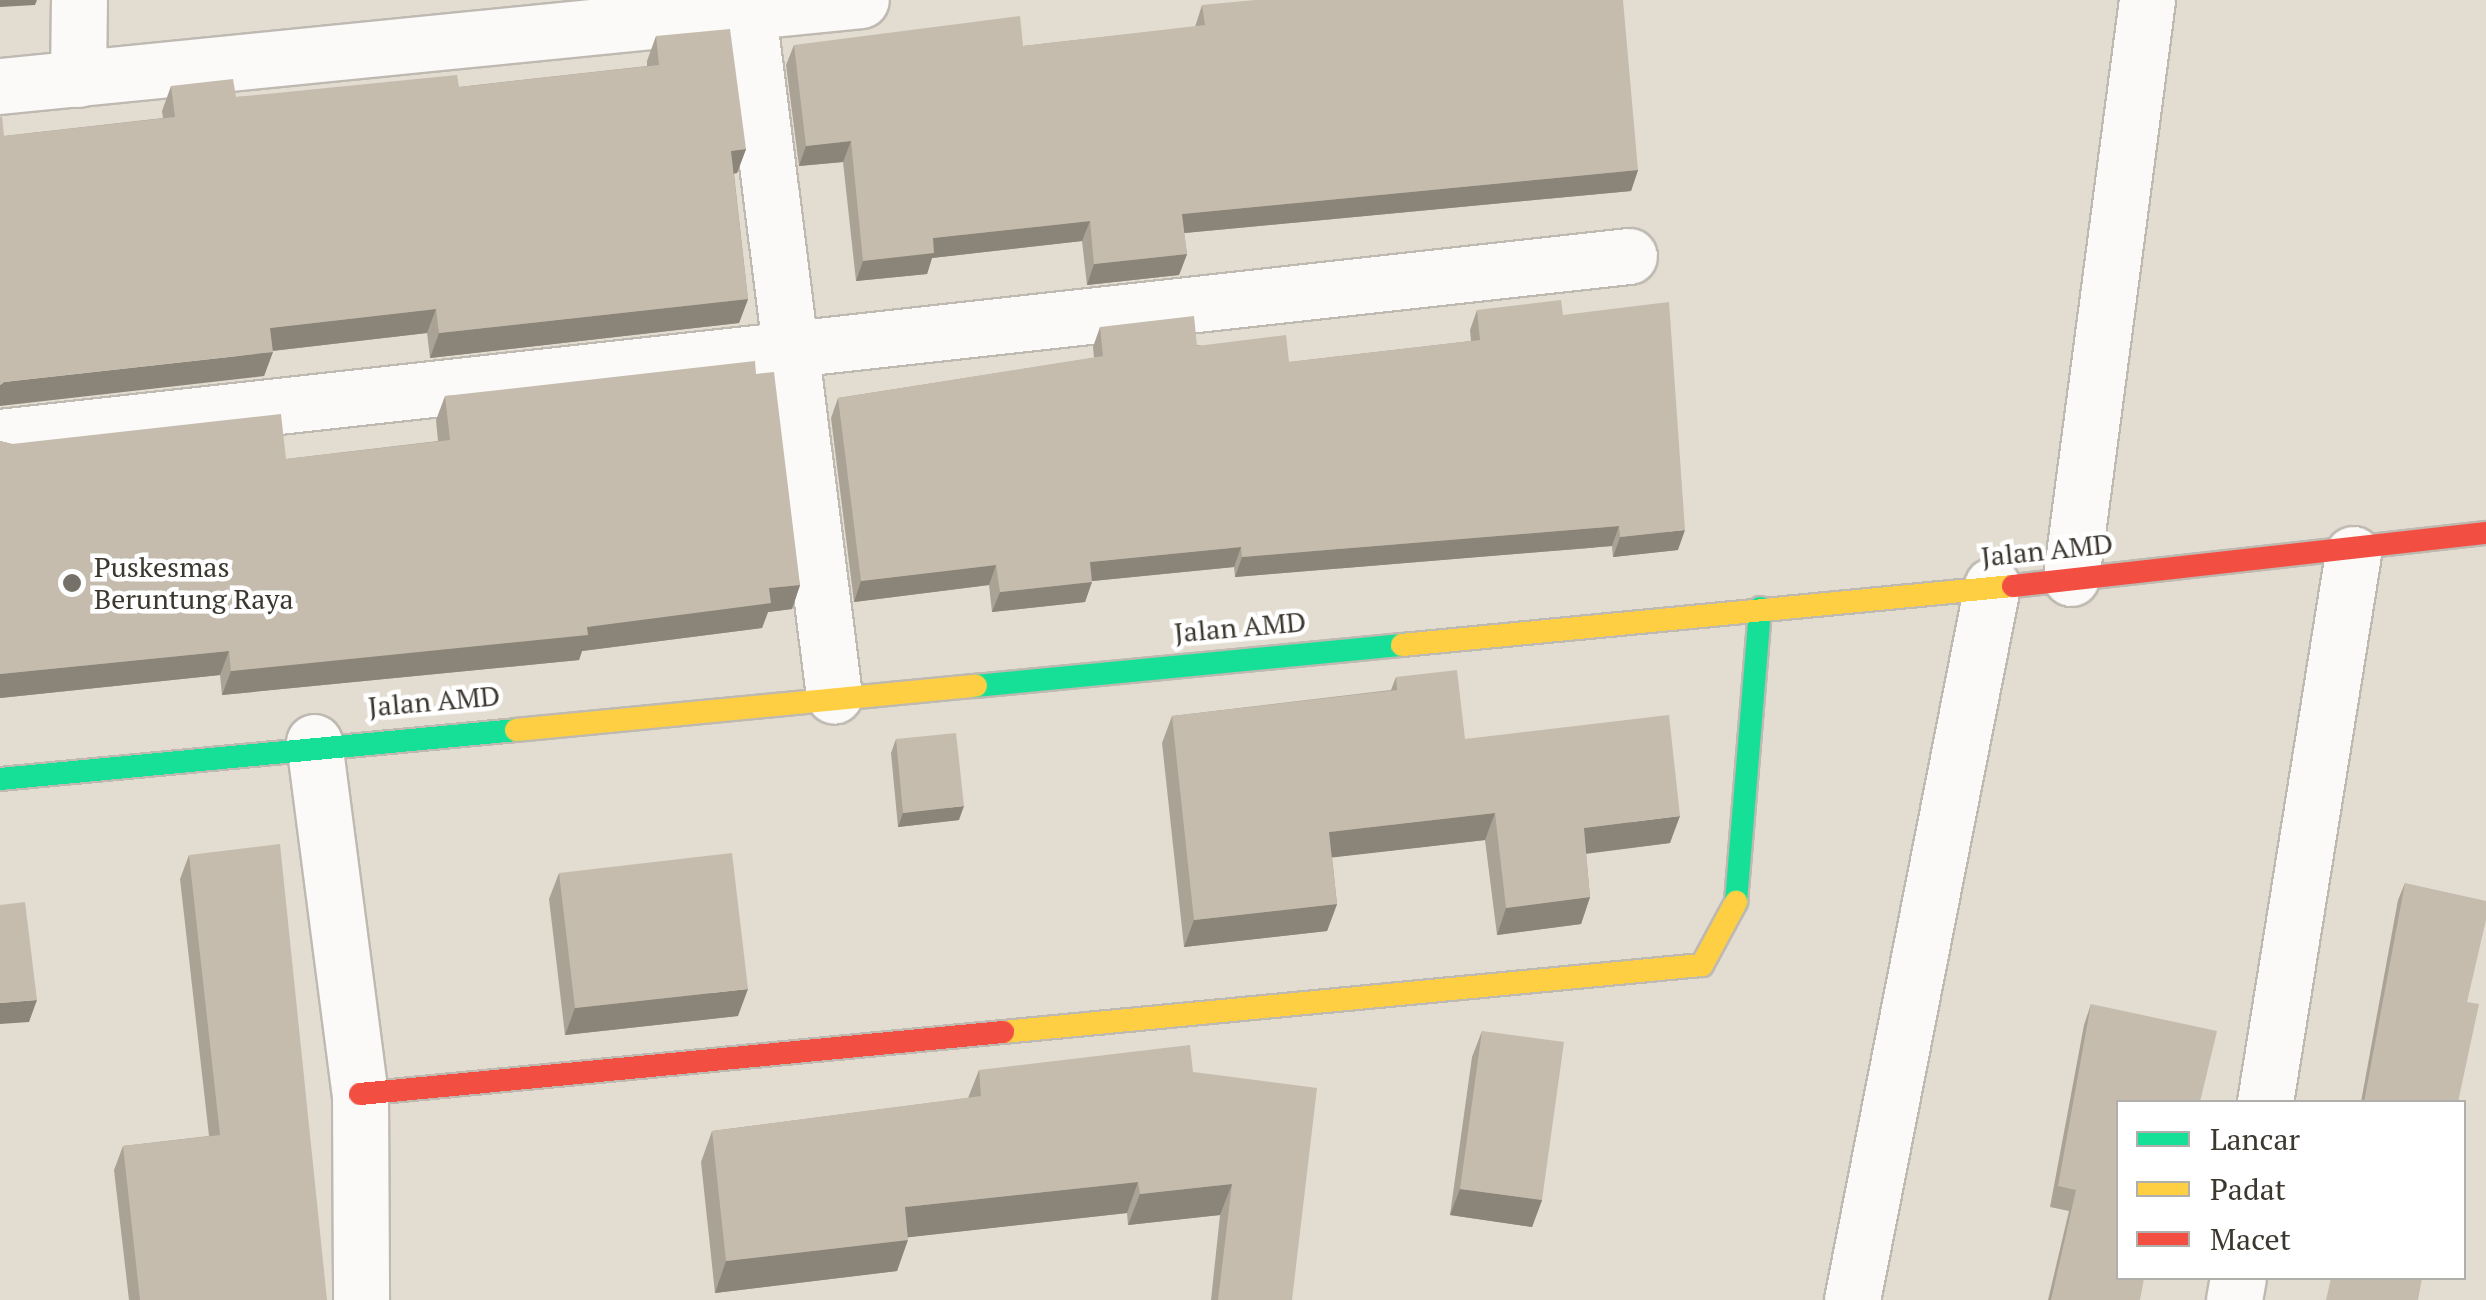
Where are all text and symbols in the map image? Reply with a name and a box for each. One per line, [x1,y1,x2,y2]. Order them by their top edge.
street label: Jalan AMD [1979,526,2115,574]
place label: Puskesmas Beruntung Raya [94,550,294,616]
marker: Puskesmas Beruntung Raya [59,570,85,596]
street label: Jalan AMD [1172,604,1308,650]
street label: Jalan AMD [366,678,502,724]
legend [2116,1100,2466,1280]
text: Lancar [2210,1119,2300,1159]
text: Padat [2210,1169,2286,1209]
text: Macet [2210,1219,2291,1259]

